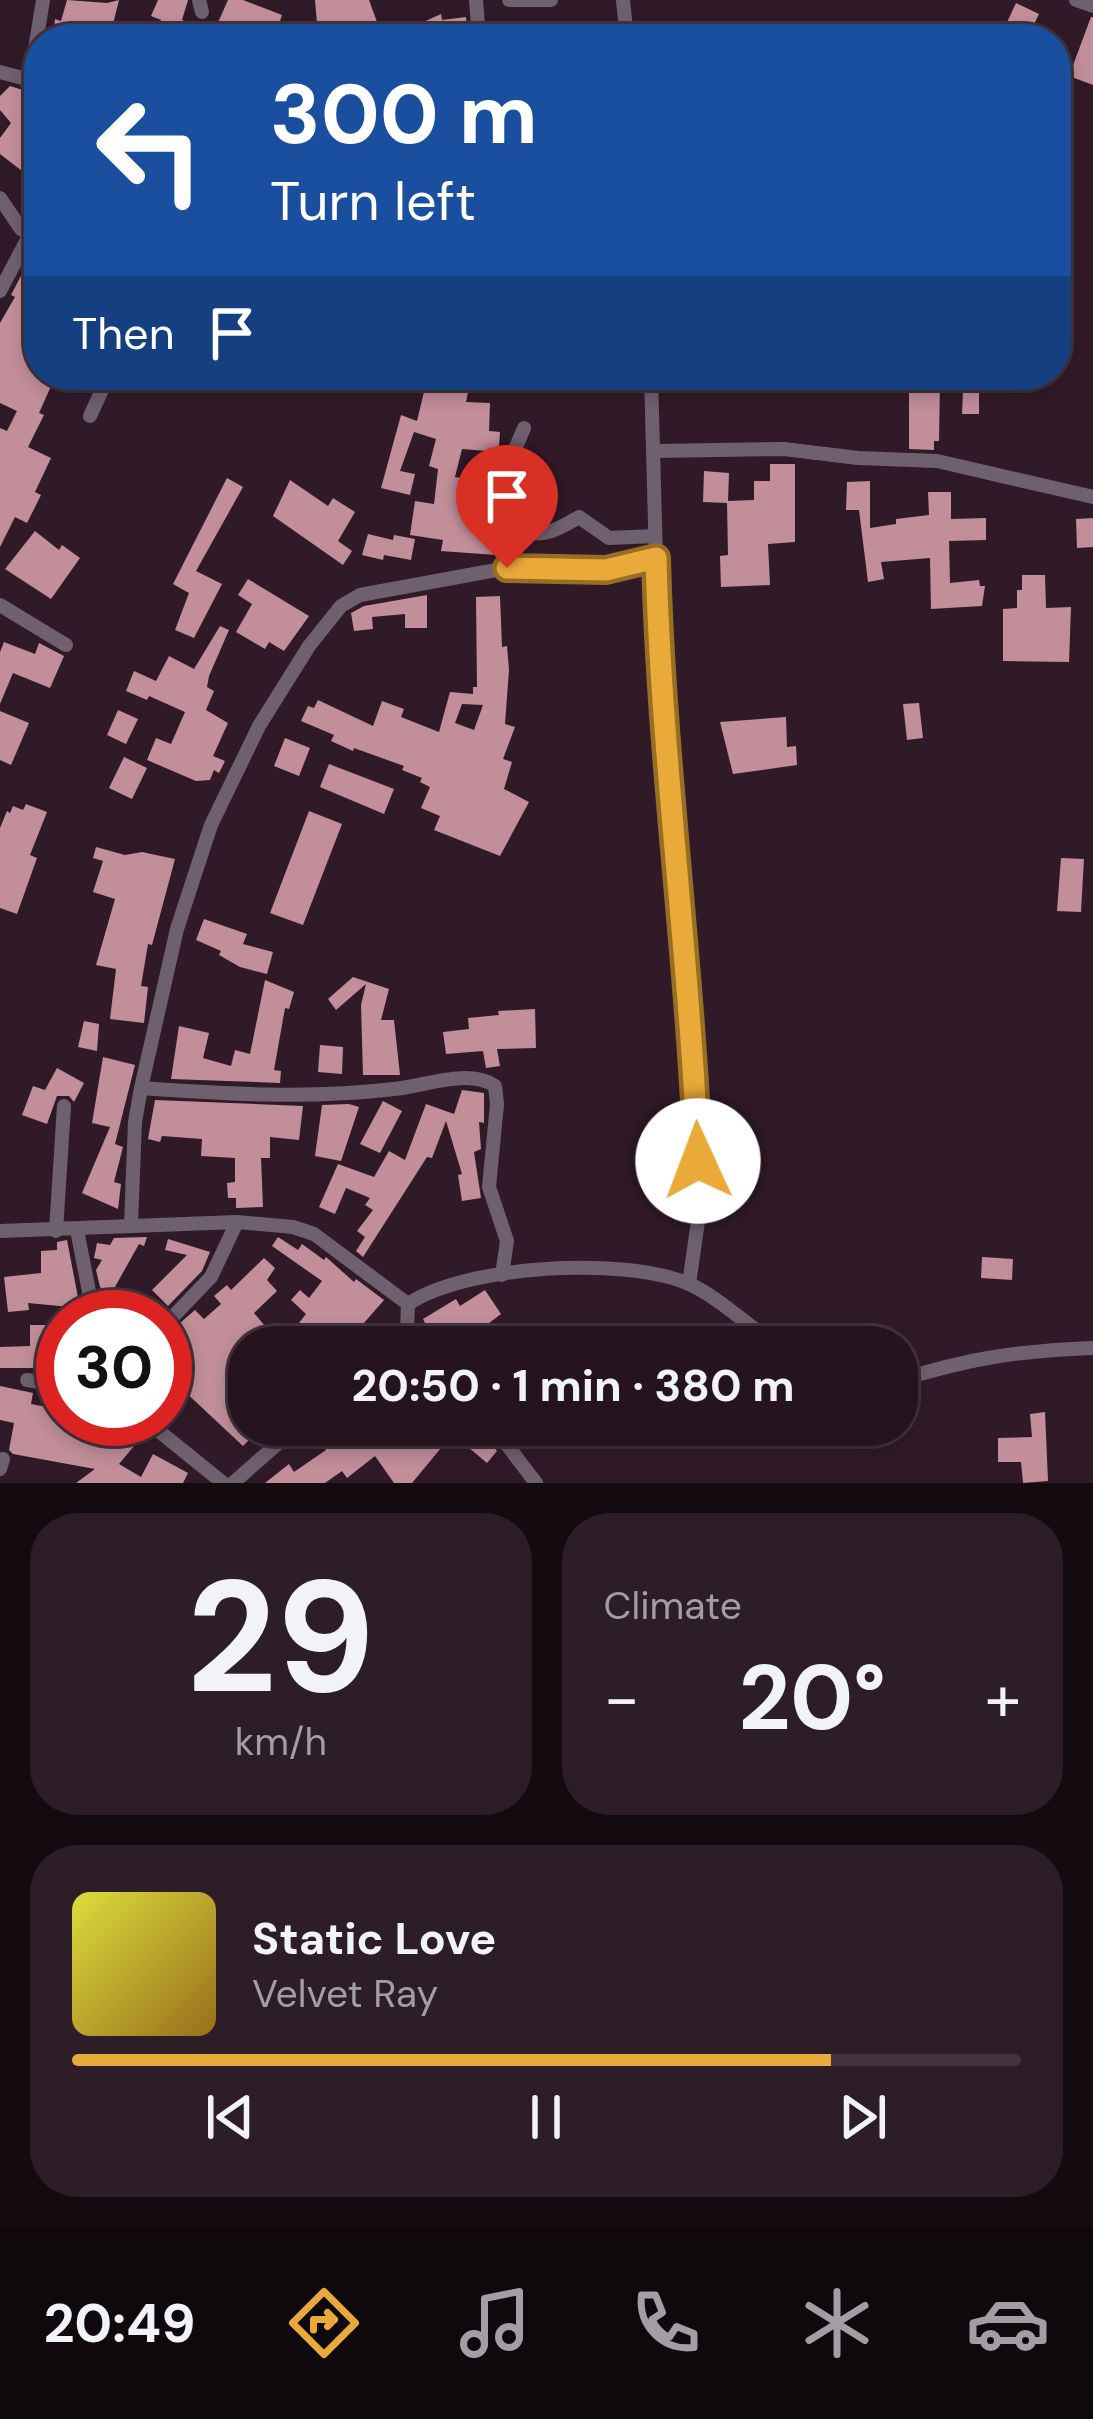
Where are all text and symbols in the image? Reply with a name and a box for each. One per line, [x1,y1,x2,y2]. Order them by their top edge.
text: 300 m [270,60,538,169]
icon: left [72,72,228,228]
text: Turn left [270,166,476,237]
icon: arrive [199,300,265,366]
text: Then [72,304,175,363]
pin [456,445,558,568]
icon: arrive [474,463,540,529]
position arrow [635,1098,761,1224]
speed limit sign: 30 [36,1290,192,1446]
text: 20:50 · 1 min · 380 m [351,1356,795,1415]
text: 29 [187,1536,375,1739]
text: Climate [604,1580,742,1631]
text: 20° [738,1640,886,1757]
text: − [604,1656,640,1741]
text: + [985,1656,1021,1741]
text: km/h [235,1716,327,1767]
text: Static Love [252,1909,496,1968]
text: Velvet Ray [252,1968,438,2019]
icon: previous [197,2084,263,2150]
icon: pause [513,2084,579,2150]
icon: next [830,2084,896,2150]
icon: directions [282,2281,366,2365]
icon: music [453,2281,537,2365]
icon: phone [624,2281,708,2365]
icon: climate [795,2281,879,2365]
icon: car [966,2281,1050,2365]
text: 20:49 [43,2288,195,2359]

